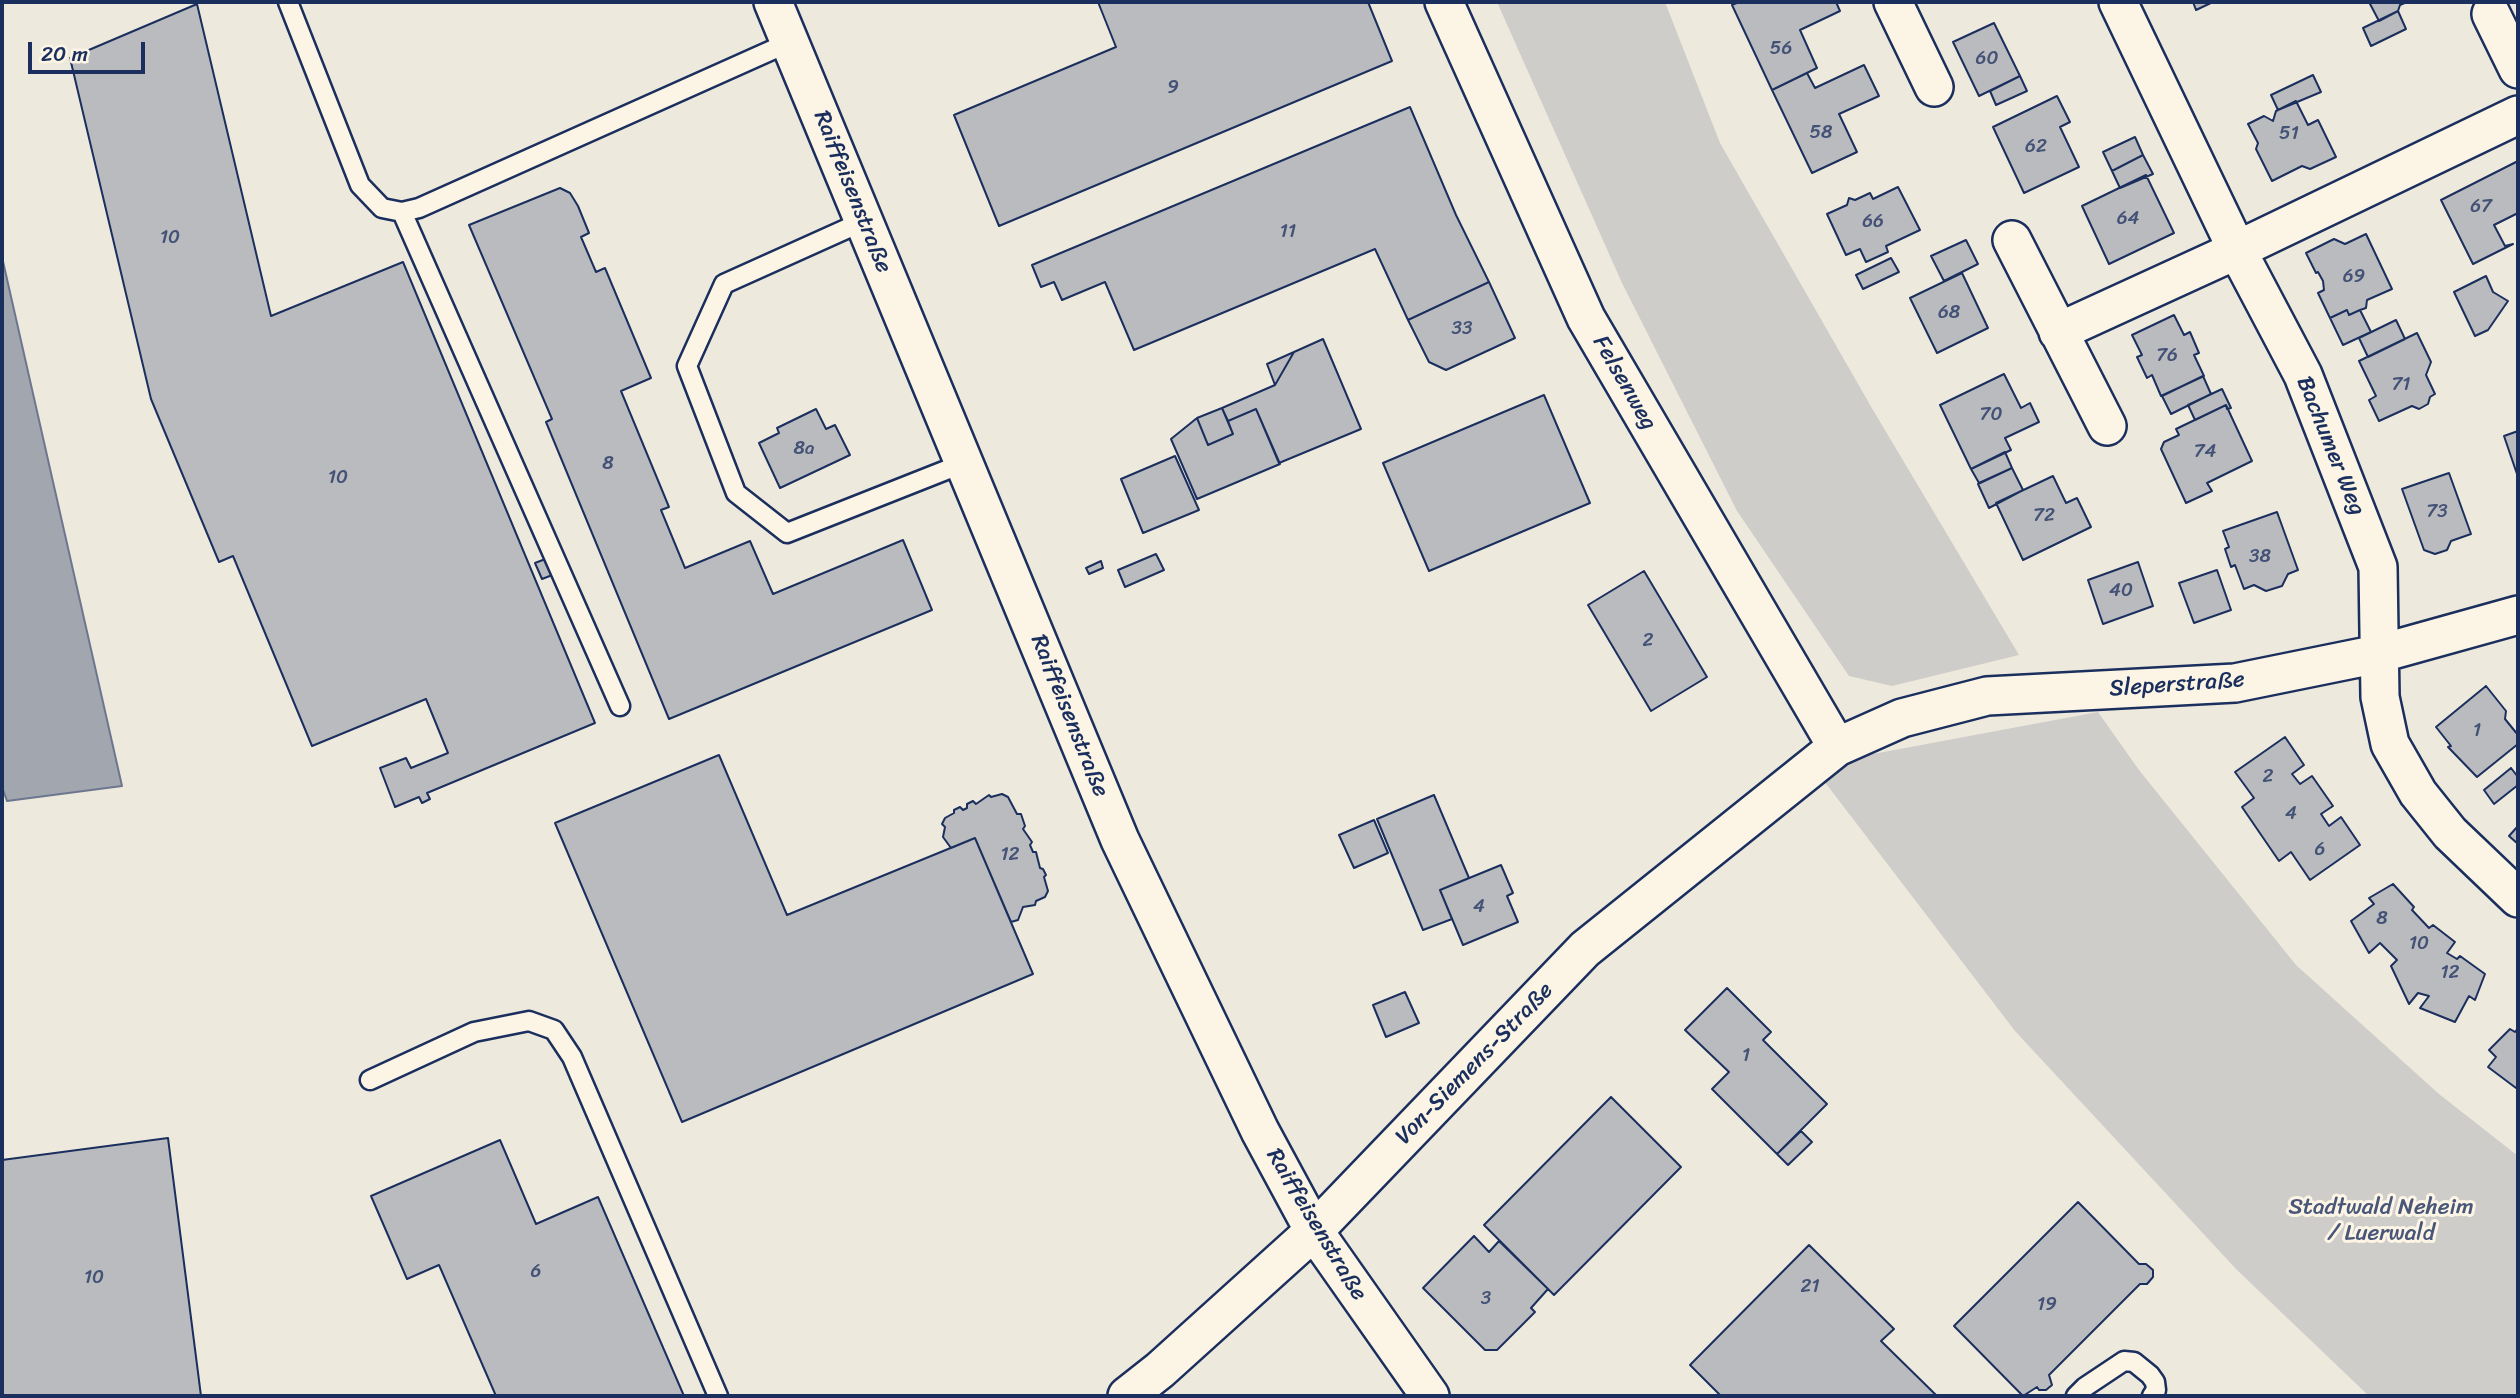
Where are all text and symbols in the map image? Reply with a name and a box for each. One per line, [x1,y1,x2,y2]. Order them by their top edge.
scale bar [32,28,149,72]
text: 20 m [41,35,88,73]
house number: 56 [1770,38,1792,60]
house number: 60 [1976,48,1998,70]
house number: 9 [1167,77,1179,99]
street label: Raiffeisenstraße [807,107,897,277]
house number: 58 [1809,122,1833,144]
house number: 51 [2279,123,2299,145]
house number: 62 [2025,136,2047,158]
house number: 67 [2470,196,2492,218]
house number: 64 [2117,208,2139,230]
house number: 66 [1862,211,1884,233]
house number: 11 [1280,221,1296,243]
house number: 10 [160,227,180,249]
house number: 69 [2343,266,2365,288]
house number: 68 [1938,302,1960,324]
house number: 33 [1452,318,1472,340]
street label: Felsenweg [1586,331,1662,435]
house number: 76 [2156,345,2178,367]
street label: Bachumer Weg [2290,373,2370,519]
house number: 71 [2392,374,2410,396]
house number: 70 [1980,404,2002,426]
house number: 8a [794,438,814,460]
house number: 74 [2194,441,2216,463]
house number: 8 [602,453,614,475]
house number: 10 [328,467,348,489]
house number: 73 [2426,501,2448,523]
house number: 72 [2033,505,2055,527]
house number: 38 [2249,546,2271,568]
house number: 40 [2109,580,2133,602]
house number: 2 [1643,630,1653,652]
street label: Raiffeisenstraße [1024,631,1114,801]
street label: Sleperstraße [2108,667,2246,703]
house number: 1 [2473,720,2481,742]
house number: 2 [2263,766,2273,788]
house number: 4 [2285,803,2297,825]
house number: 6 [2315,839,2325,861]
house number: 12 [1000,844,1020,866]
house number: 4 [1473,896,1485,918]
house number: 8 [2376,908,2388,930]
house number: 10 [2409,933,2429,955]
house number: 12 [2440,962,2460,984]
street label: Von-Siemens-Straße [1390,977,1560,1151]
house number: 1 [1742,1045,1750,1067]
street label: Raiffeisenstraße [1260,1144,1372,1306]
park label: Stadtwald Neheim / Luerwald [2288,1194,2474,1248]
house number: 6 [531,1261,541,1283]
house number: 10 [84,1267,104,1289]
house number: 21 [1800,1276,1820,1298]
house number: 3 [1481,1288,1491,1310]
house number: 19 [2037,1294,2057,1316]

